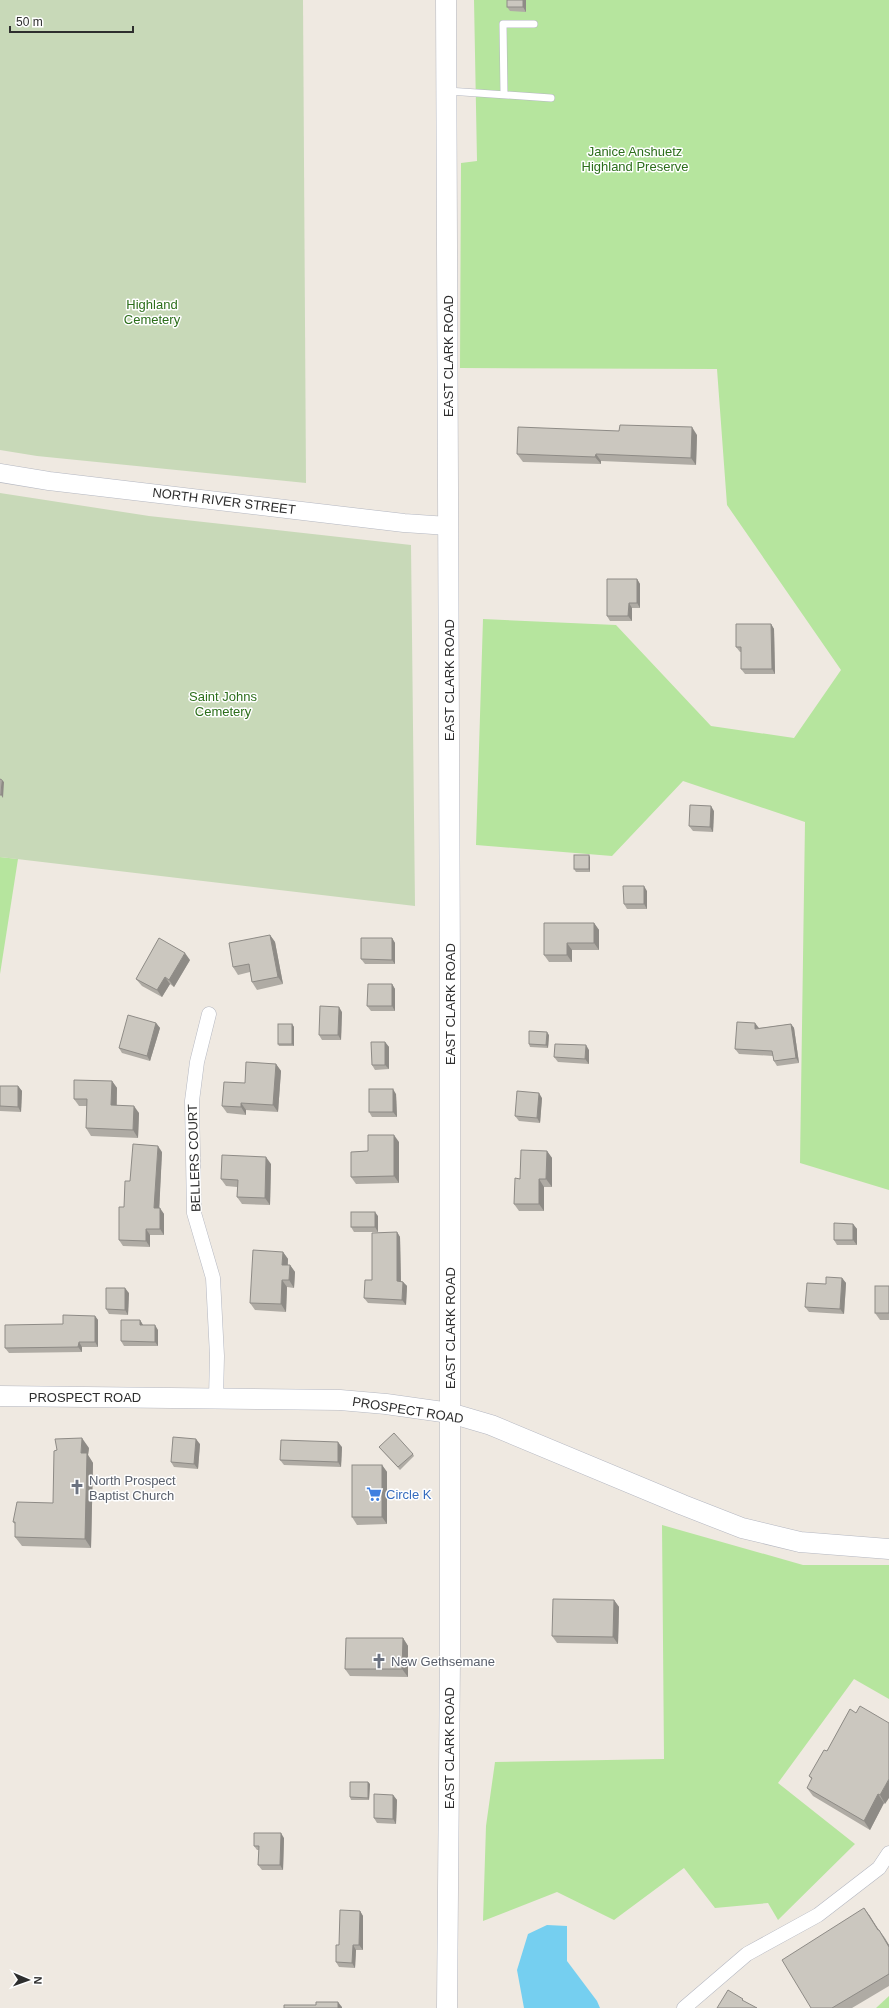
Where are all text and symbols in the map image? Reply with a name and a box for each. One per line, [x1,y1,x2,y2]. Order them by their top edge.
scale bar [10,8,133,34]
text: 50 m [16,15,43,29]
park label: Janice Anshuetz Highland Preserve [582,144,688,174]
street label: EAST CLARK ROAD [441,295,456,417]
park label: Highland Cemetery [124,297,181,327]
street label: NORTH RIVER STREET [152,485,297,517]
street label: EAST CLARK ROAD [442,619,457,741]
park label: Saint Johns Cemetery [189,689,257,719]
street label: EAST CLARK ROAD [443,943,458,1065]
street label: BELLERS COURT [185,1104,203,1212]
street label: EAST CLARK ROAD [443,1267,458,1389]
street label: PROSPECT ROAD [29,1390,141,1405]
street label: PROSPECT ROAD [351,1394,465,1426]
place label: North Prospect Baptist Church [89,1473,176,1503]
church icon: North Prospect Baptist Church [68,1478,86,1496]
supermarket icon: Circle K [365,1485,383,1503]
place label: Circle K [386,1487,432,1502]
church icon: New Gethsemane [370,1652,388,1670]
place label: New Gethsemane [391,1654,495,1669]
street label: EAST CLARK ROAD [442,1687,457,1809]
north arrow [8,1960,48,2000]
text: N [32,1976,44,1985]

